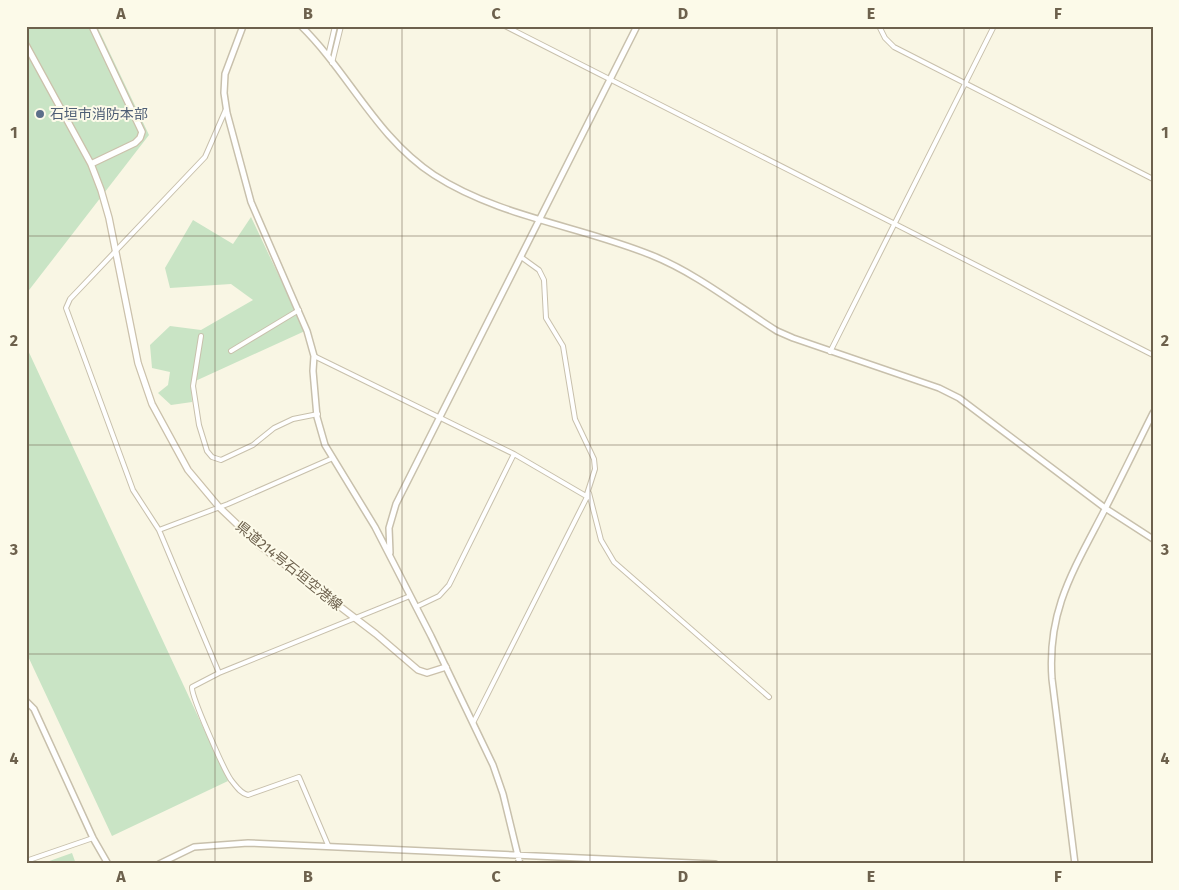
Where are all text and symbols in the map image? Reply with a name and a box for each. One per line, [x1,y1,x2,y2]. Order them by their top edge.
text: A [115,4,126,23]
text: B [303,4,313,23]
text: C [491,4,501,23]
text: D [678,4,688,23]
text: E [867,4,875,23]
text: F [1054,4,1062,23]
place label: 石垣市消防本部 [50,106,148,123]
marker: 石垣市消防本部 [34,108,46,120]
text: 1 [10,123,18,142]
text: 1 [1161,123,1169,142]
text: 2 [10,331,18,350]
text: 2 [1161,331,1169,350]
street label: 県道214号石垣空港線 [232,518,346,614]
text: 3 [9,540,18,559]
text: 3 [1160,540,1169,559]
text: 4 [9,749,19,768]
text: 4 [1160,749,1170,768]
text: A [115,867,126,886]
text: B [303,867,313,886]
text: C [491,867,501,886]
text: D [678,867,688,886]
text: E [867,867,875,886]
text: F [1054,867,1062,886]

